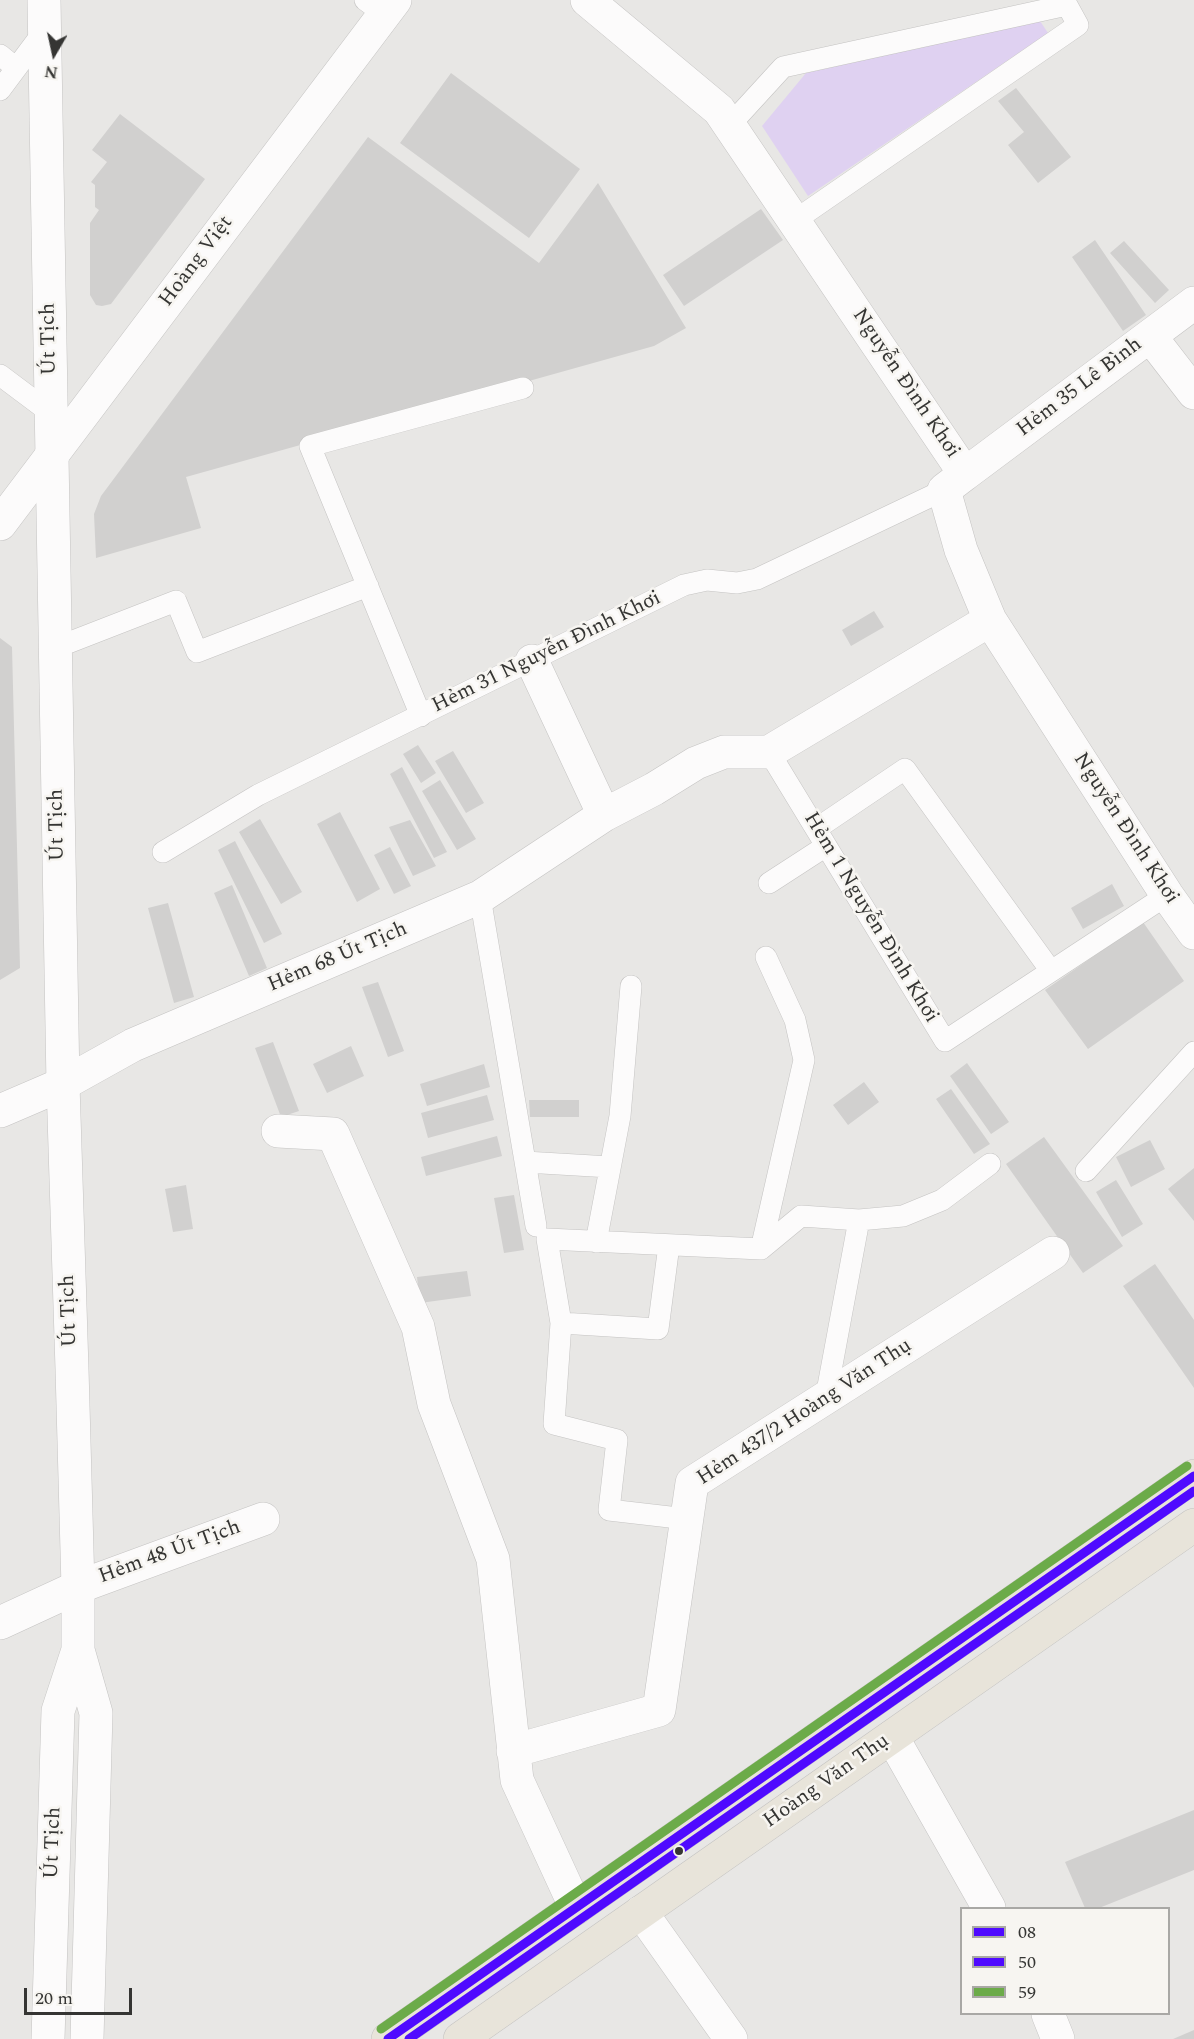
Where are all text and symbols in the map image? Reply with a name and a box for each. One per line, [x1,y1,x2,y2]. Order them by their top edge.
north arrow [24,24,84,84]
text: N [43,59,60,85]
street label: Hoàng Việt [155,212,239,312]
street label: Út Tịch [37,303,63,375]
street label: Nguyễn Đình Khơi [846,304,964,464]
street label: Hẻm 35 Lê Bình [1012,333,1148,443]
street label: Hẻm 31 Nguyễn Đình Khơi [428,586,666,720]
street label: Nguyễn Đình Khơi [1067,749,1183,909]
street label: Út Tịch [45,789,71,861]
street label: Hẻm 1 Nguyễn Đình Khơi [797,808,943,1028]
street label: Hẻm 68 Út Tịch [264,917,412,999]
street label: Út Tịch [56,1274,84,1348]
street label: Hẻm 437/2 Hoàng Văn Thụ [693,1334,917,1492]
street label: Hẻm 48 Út Tịch [96,1516,244,1590]
street label: Hoàng Văn Thụ [759,1729,895,1835]
street label: Út Tịch [40,1806,68,1880]
unlabelled marker [673,1845,685,1857]
legend [960,1907,1170,2015]
text: 08 [1018,1919,1036,1946]
text: 50 [1018,1949,1036,1976]
scale bar [27,1976,135,2014]
text: 59 [1018,1979,1036,2006]
text: 20 m [35,1985,73,2012]

